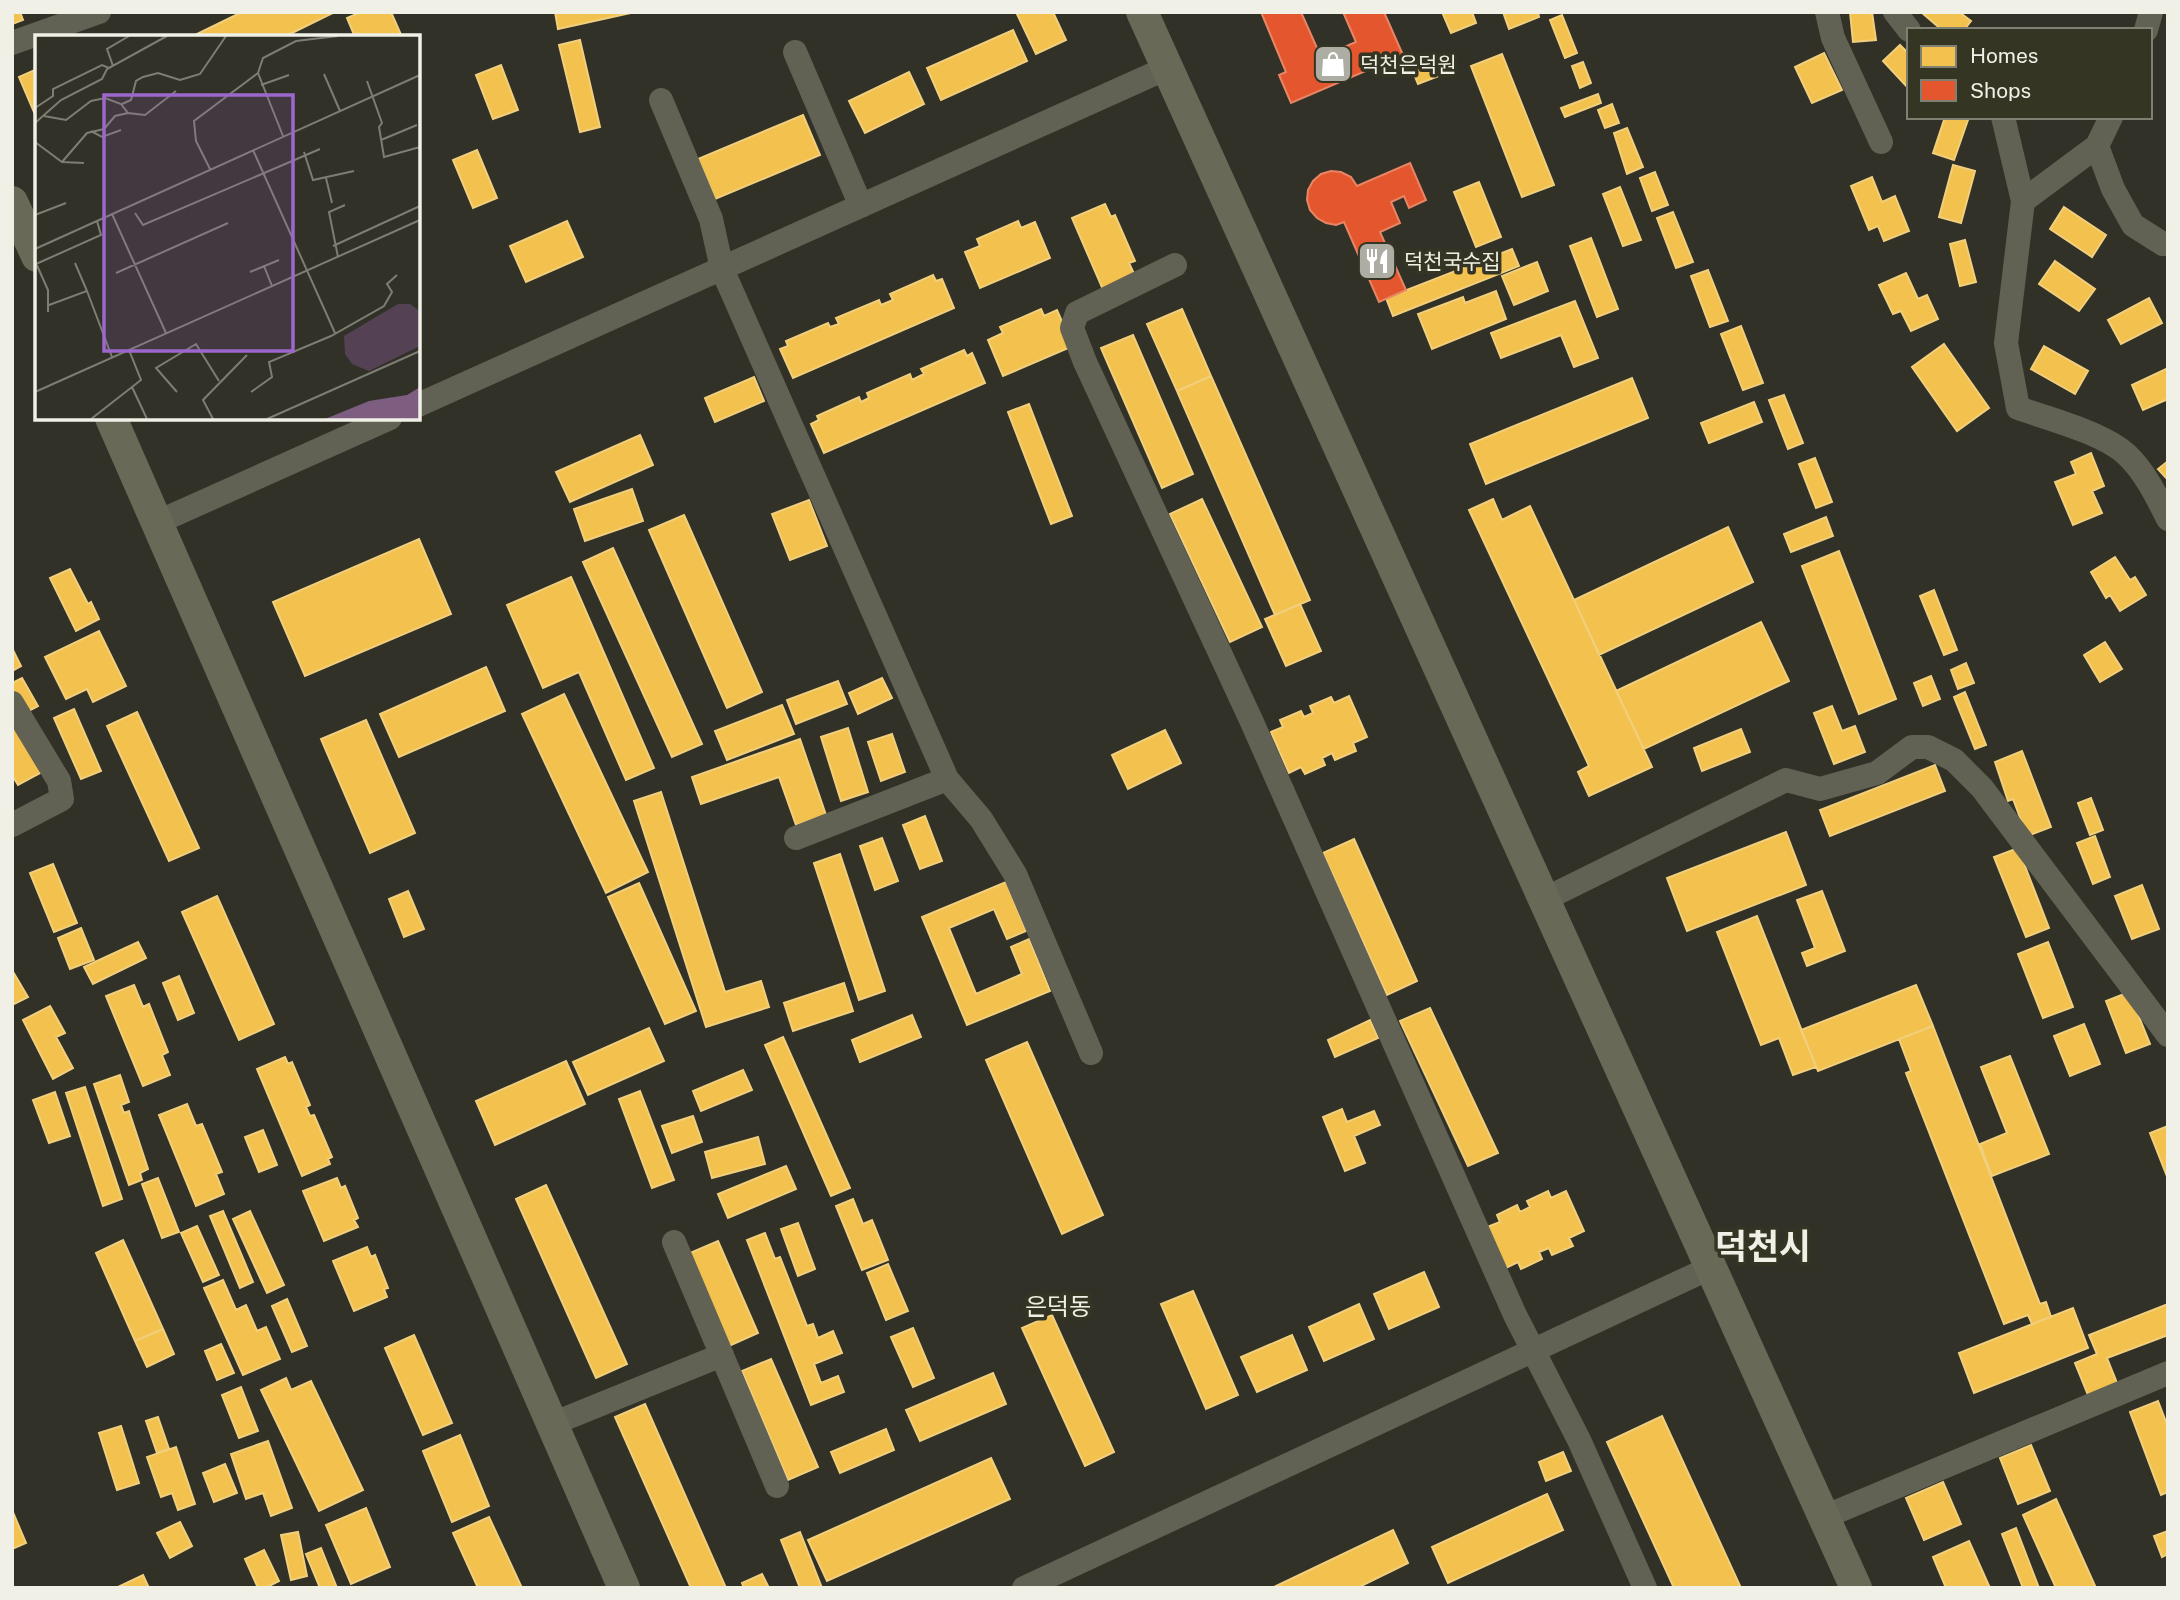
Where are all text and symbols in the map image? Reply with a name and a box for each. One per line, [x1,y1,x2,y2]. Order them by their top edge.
legend [1907,28,2152,119]
inset map [35,35,420,420]
shop icon: 덕천은덕원 [1312,43,1354,85]
text: Homes [1970,43,2038,68]
place label: 덕천은덕원 [1360,52,1457,77]
text: Shops [1970,78,2031,103]
restaurant icon: 덕천국수집 [1356,240,1398,282]
place label: 덕천국수집 [1404,249,1501,274]
district label: 덕천시 [1715,1226,1811,1267]
district label: 은덕동 [1025,1292,1091,1320]

